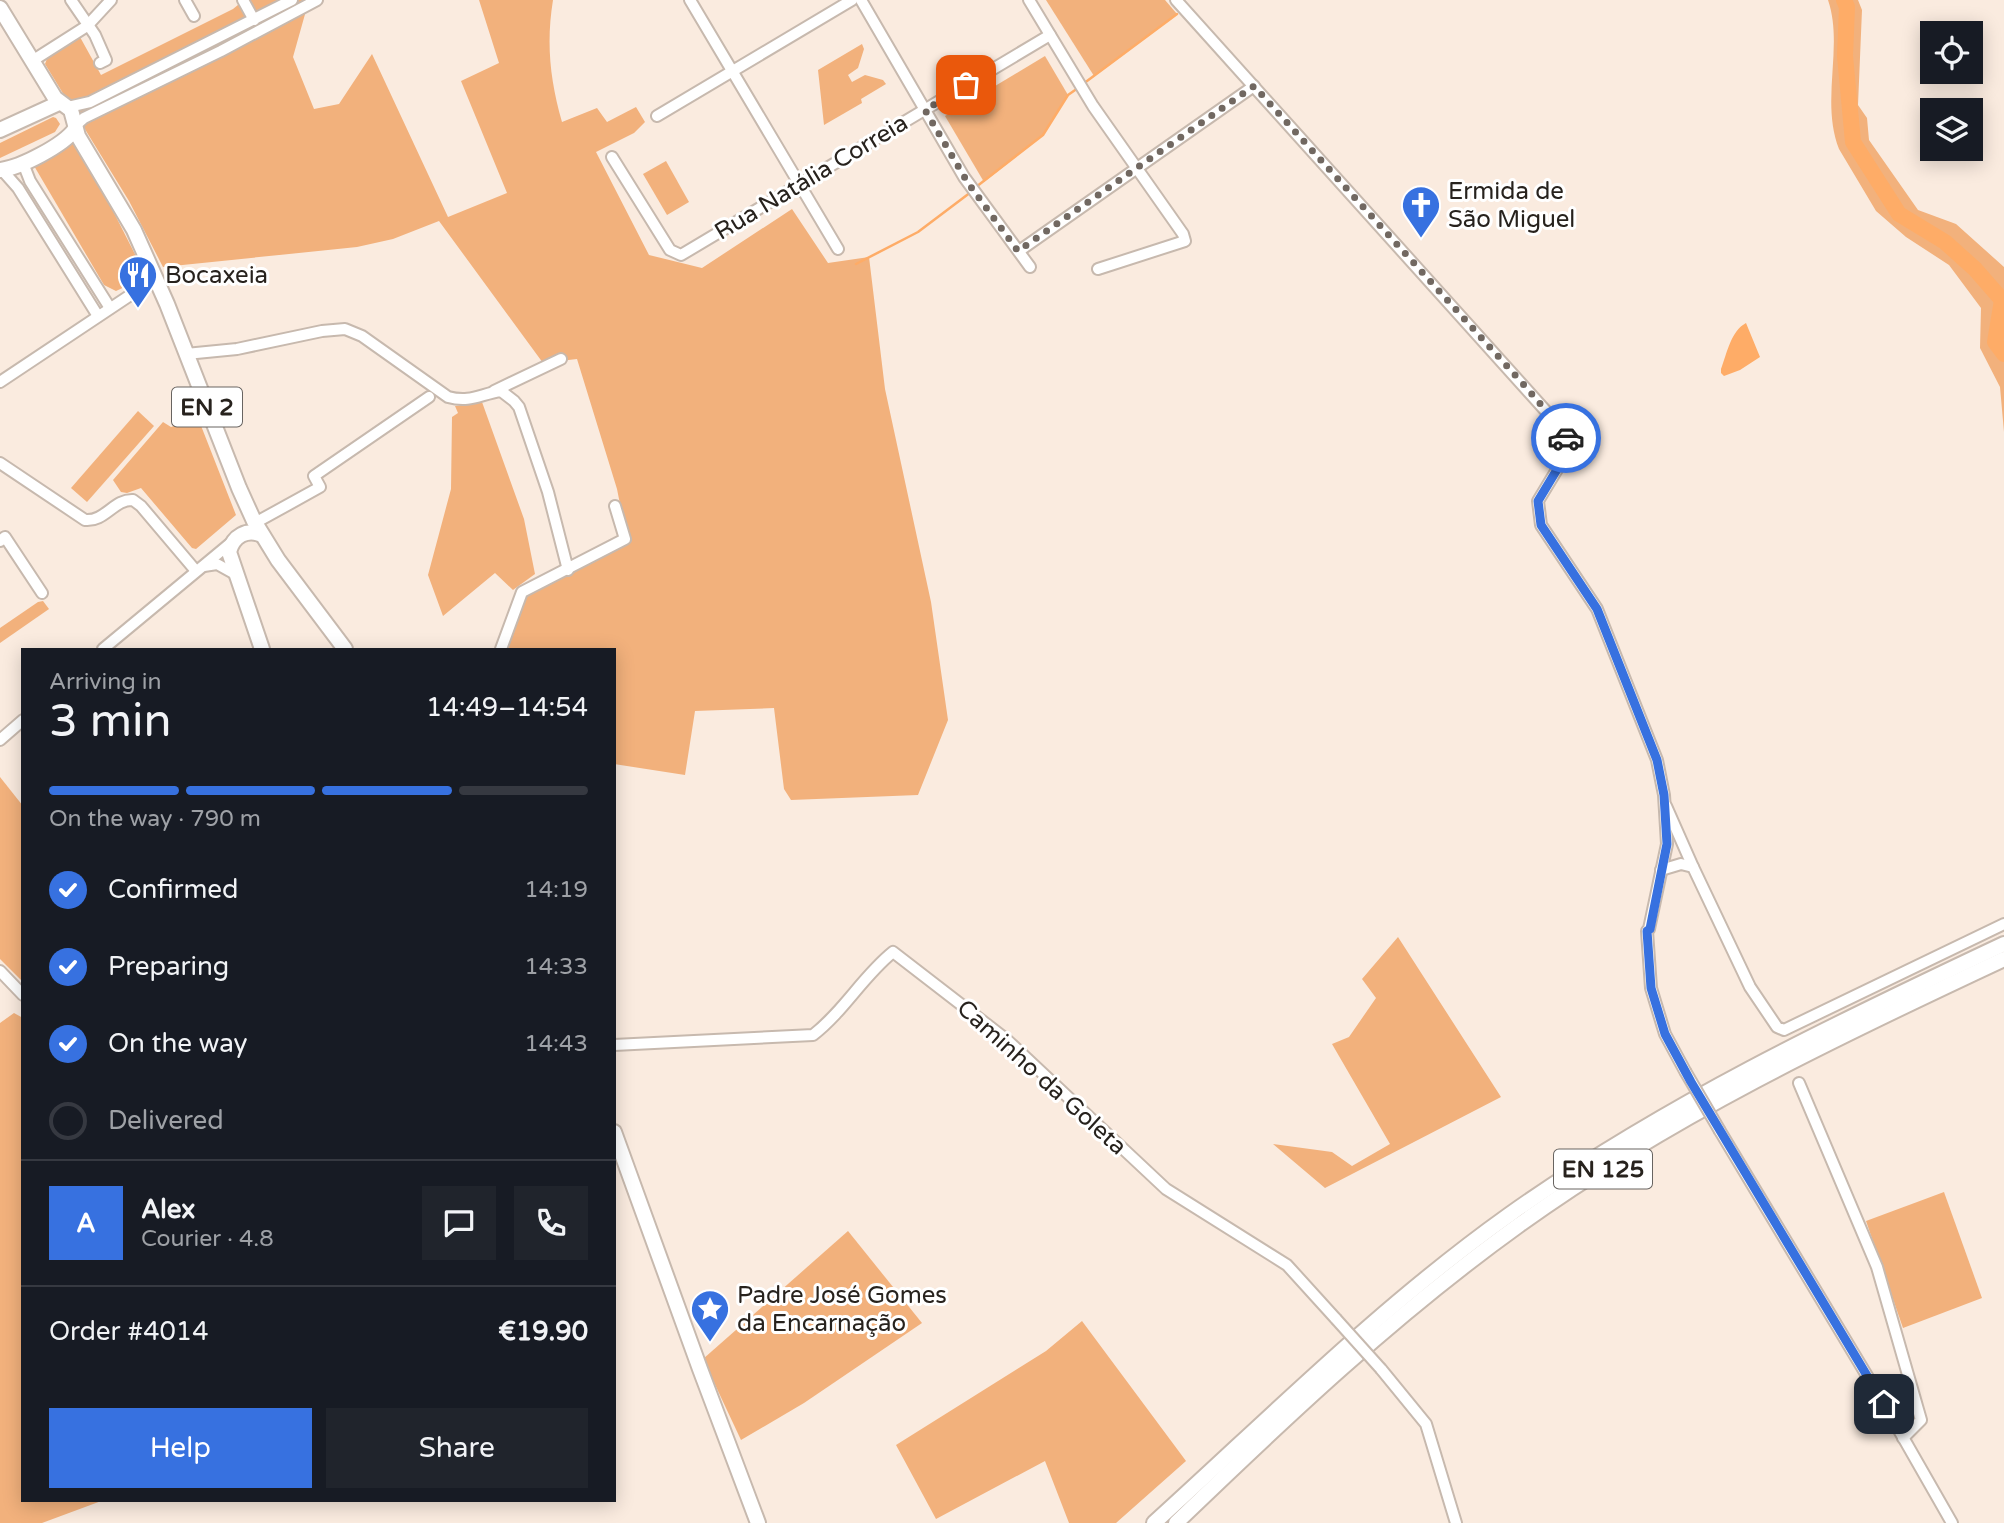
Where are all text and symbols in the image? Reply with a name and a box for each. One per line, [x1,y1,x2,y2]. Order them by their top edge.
map controls [1920,21,1983,161]
button: locate [1920,21,1983,84]
pin [936,55,996,115]
icon: bag [947,66,985,104]
button: layers [1920,98,1983,161]
street label: Rua Natália Correia [709,108,913,247]
place label: Ermida de São Miguel [1448,177,1575,234]
church icon: Ermida de São Miguel [1400,184,1442,239]
restaurant icon: Bocaxeia [117,254,159,309]
place label: Bocaxeia [165,261,268,290]
road number: EN 2 [172,388,242,426]
courier [1531,403,1601,473]
icon: car [1547,419,1585,457]
text: Arriving in [49,668,162,696]
text: 14:49–14:54 [426,692,588,723]
text: 3 min [49,694,172,749]
text: On the way · 790 m [49,805,261,833]
icon: check [49,871,87,909]
text: Confirmed [108,874,238,905]
text: 14:19 [524,876,588,904]
icon: check [49,948,87,986]
text: Preparing [108,951,229,982]
text: 14:33 [524,953,588,981]
street label: Caminho da Goleta [951,994,1132,1161]
icon: check [49,1025,87,1063]
text: On the way [108,1028,248,1059]
text: 14:43 [524,1030,588,1058]
text: Delivered [108,1105,224,1136]
road number: EN 125 [1554,1150,1652,1188]
button: chat [422,1186,496,1260]
button: phone [514,1186,588,1260]
text: Alex [141,1194,195,1225]
text: A [76,1208,96,1239]
text: Courier · 4.8 [141,1225,274,1253]
place label: Padre José Gomes da Encarnação [737,1281,947,1338]
place icon: Padre José Gomes da Encarnação [689,1288,731,1343]
text: Order #4014 [49,1316,209,1347]
text: €19.90 [498,1316,588,1347]
pin [1854,1374,1914,1434]
icon: home [1865,1385,1903,1423]
button: Help [49,1408,312,1488]
button: Share [326,1408,588,1488]

